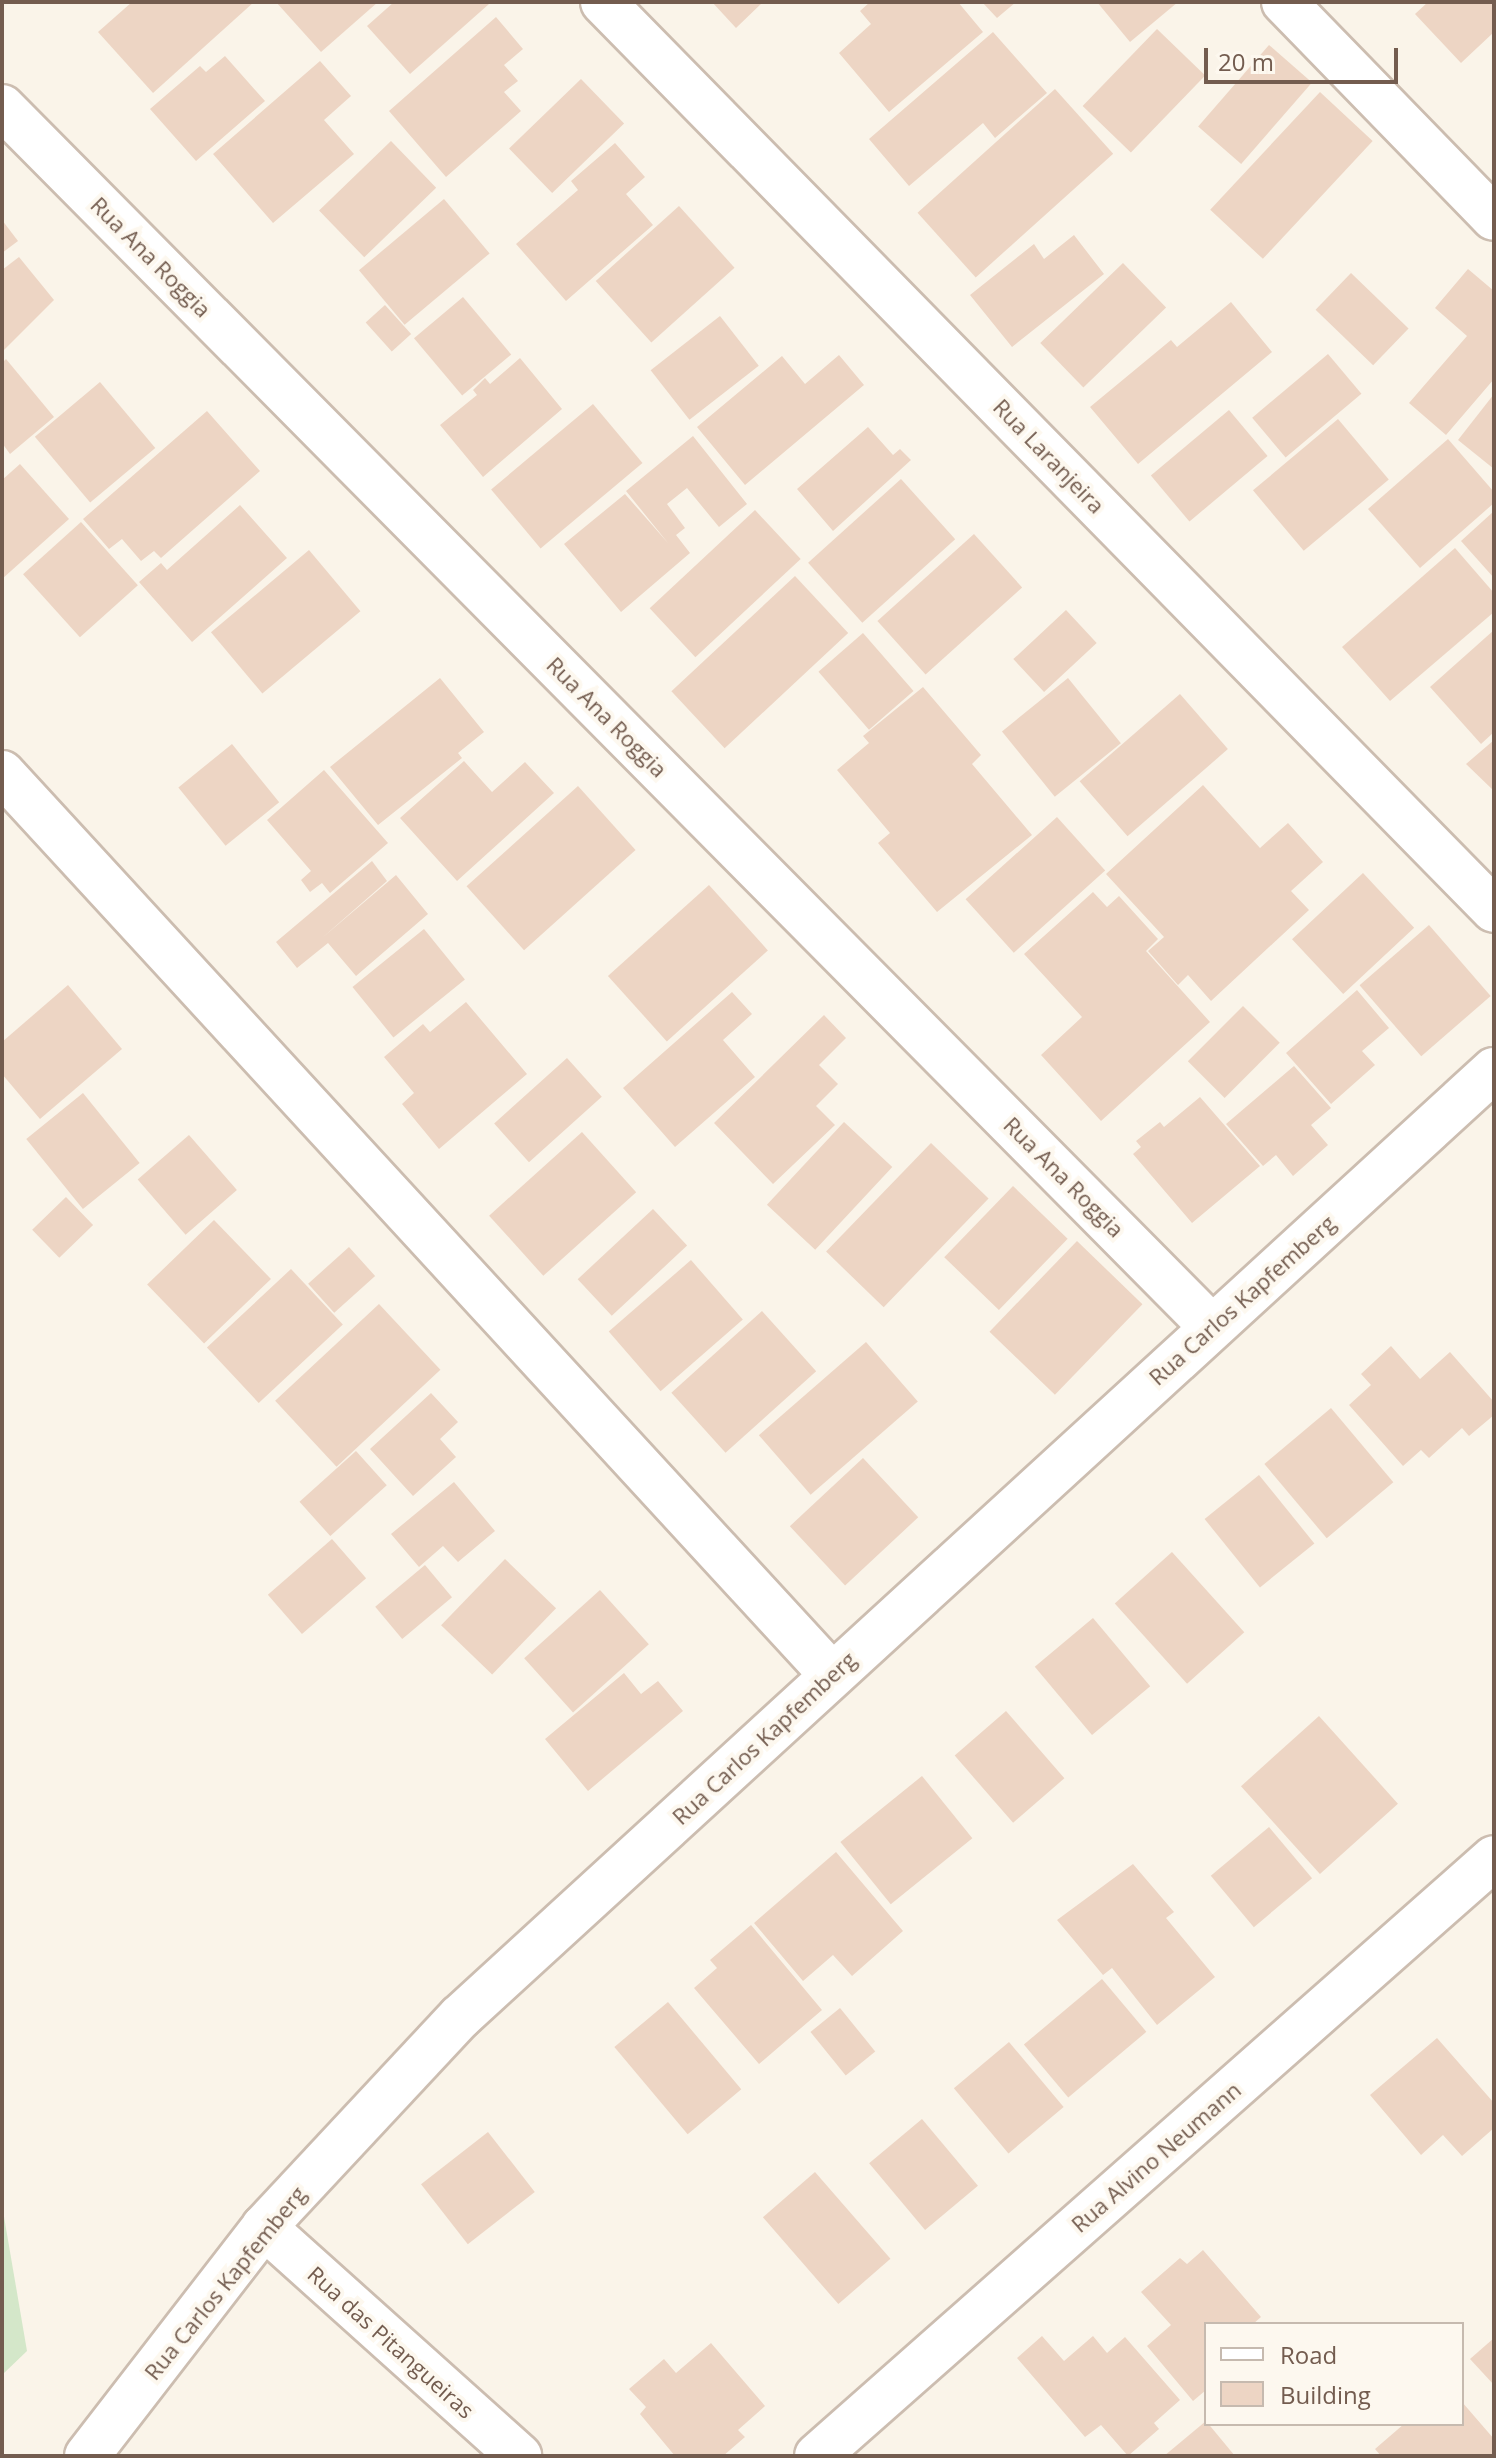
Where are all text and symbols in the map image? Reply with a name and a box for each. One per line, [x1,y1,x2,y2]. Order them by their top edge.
scale bar [1208,32,1402,82]
text: 20 m [1218,45,1274,78]
street label: Rua Ana Roggia [86,192,216,322]
street label: Rua Laranjeira [988,394,1110,518]
street label: Rua Ana Roggia [542,652,672,782]
street label: Rua Ana Roggia [999,1112,1129,1242]
street label: Rua Carlos Kapfemberg [1144,1210,1340,1390]
street label: Rua Carlos Kapfemberg [667,1646,861,1830]
street label: Rua Alvino Neumann [1066,2076,1246,2238]
street label: Rua Carlos Kapfemberg [139,2181,311,2385]
street label: Rua das Pitangueiras [303,2260,479,2424]
legend [1204,2322,1464,2426]
text: Road [1280,2338,1337,2371]
text: Building [1280,2378,1371,2411]

